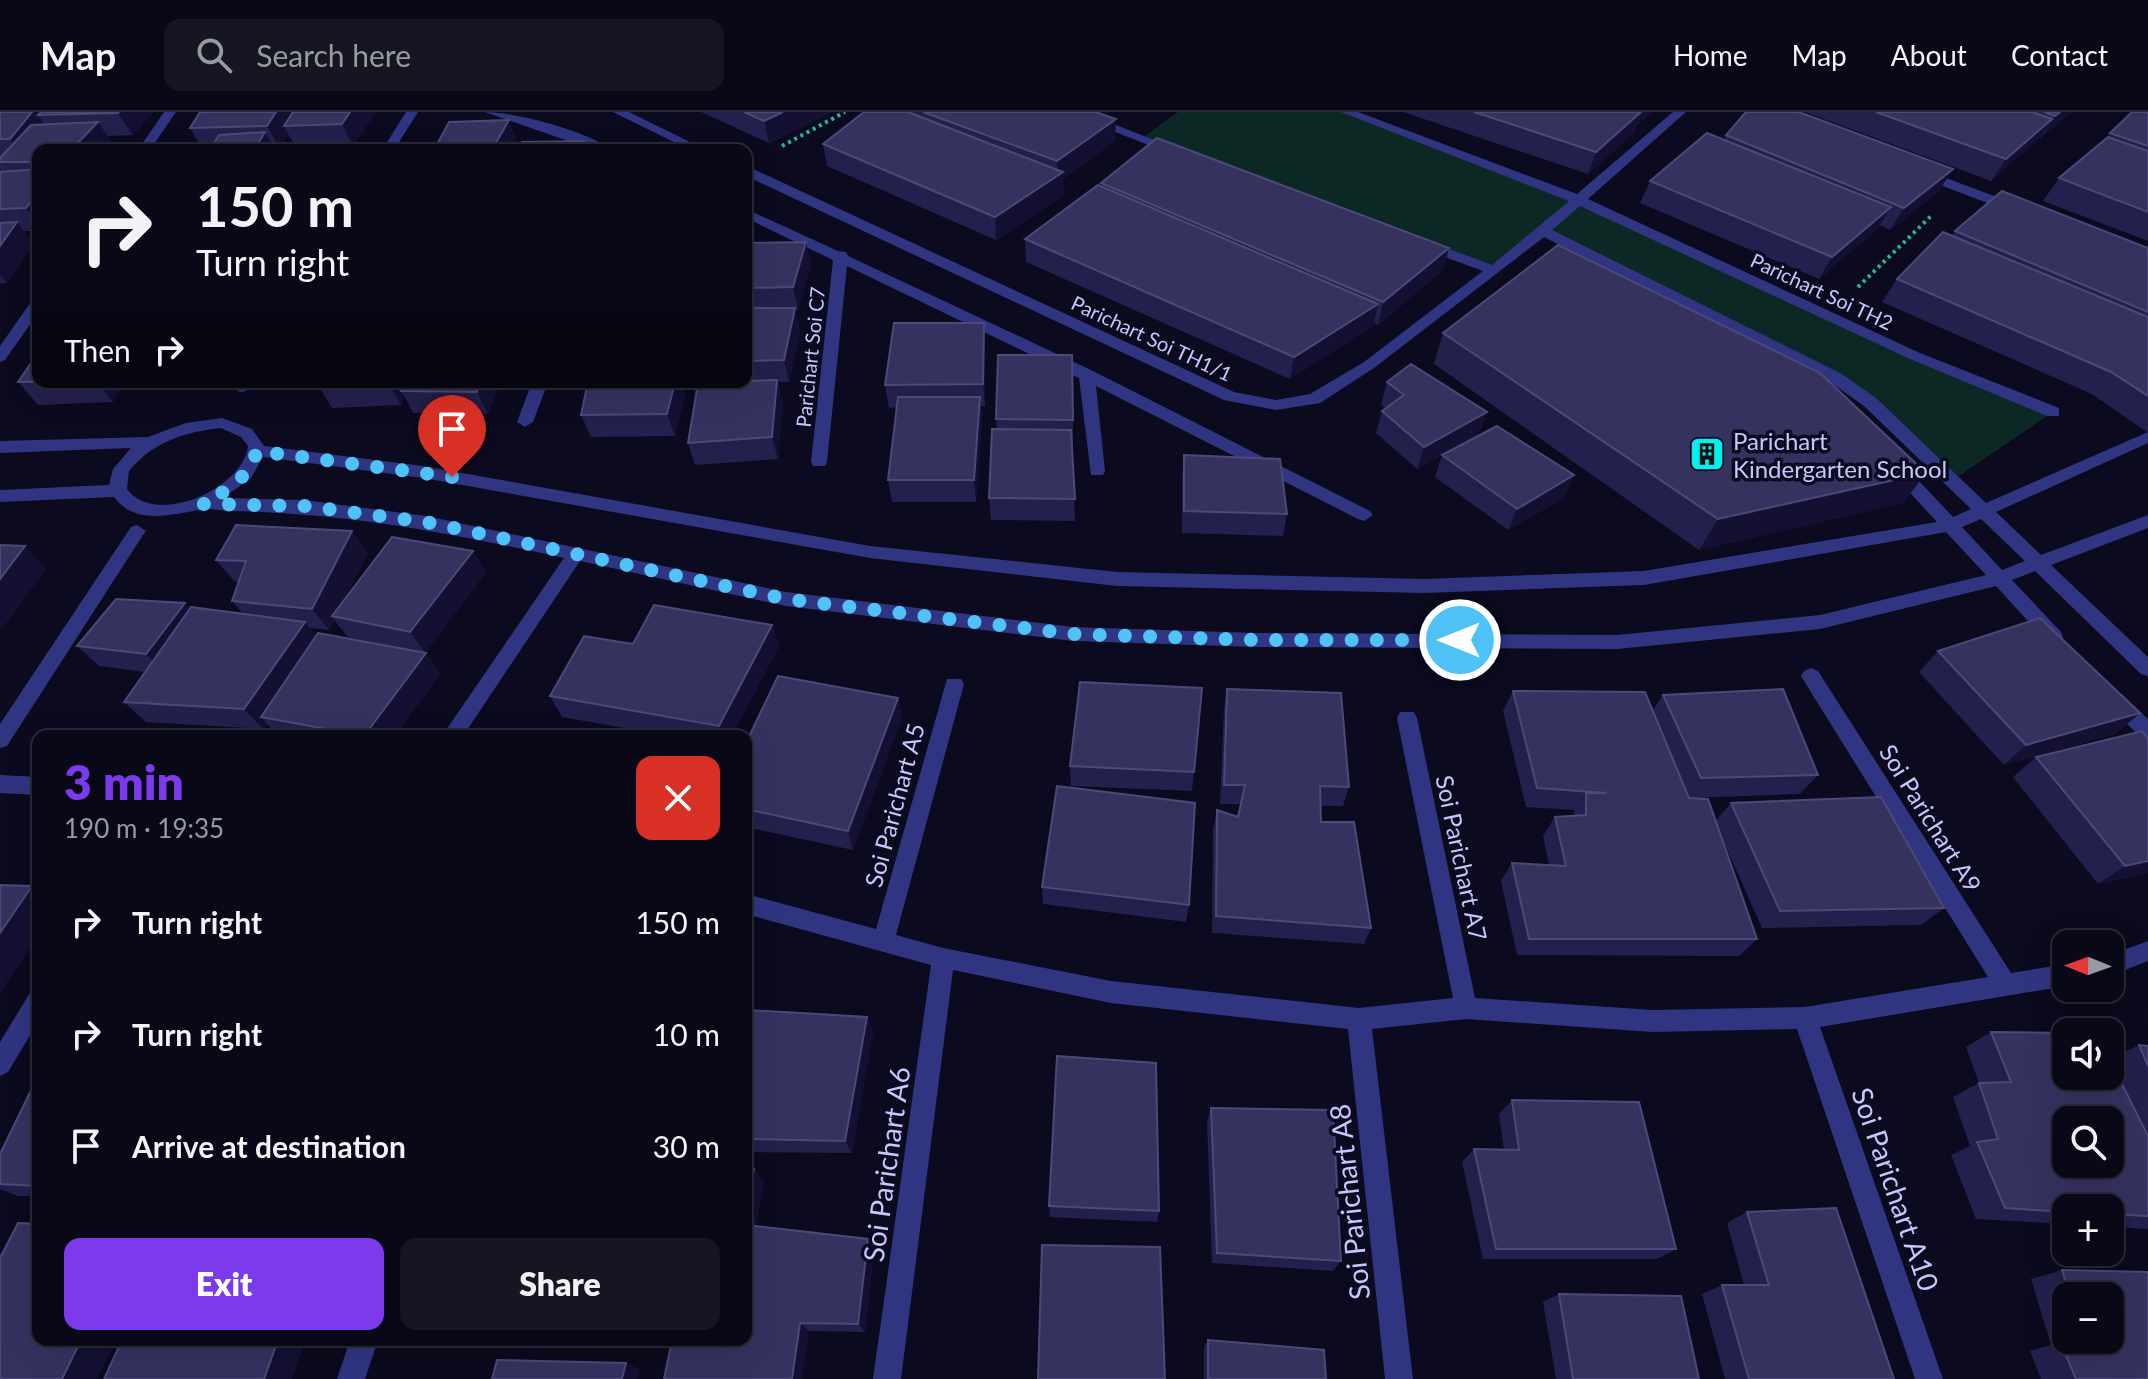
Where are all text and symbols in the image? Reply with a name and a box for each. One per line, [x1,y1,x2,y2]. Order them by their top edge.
search box [164,19,724,91]
text: Map [40,32,116,78]
icon: search [192,33,236,77]
text: Search here [256,37,411,73]
text: Home [1673,38,1748,72]
text: Map [1792,38,1847,72]
text: About [1891,38,1967,72]
text: Contact [2011,38,2108,72]
text: 150 m [196,172,354,239]
icon: right [64,176,168,280]
text: Turn right [196,240,349,284]
street label: Parichart Soi TH2 [1747,248,1897,334]
street label: Parichart Soi C7 [791,286,829,428]
street label: Parichart Soi TH1/1 [1068,290,1236,386]
icon: right [147,328,191,372]
text: Then [64,332,131,368]
pin [418,395,486,477]
icon: arrive [430,407,474,451]
place label: Parichart Kindergarten School [1733,426,1947,483]
building icon: Parichart Kindergarten School [1688,435,1726,473]
position arrow [1418,598,1502,682]
street label: Soi Parichart A5 [858,720,930,890]
street label: Soi Parichart A9 [1874,739,1988,897]
text: 3 min [64,753,184,810]
button: close [636,756,720,840]
street label: Soi Parichart A7 [1430,773,1494,943]
text: 190 m · 19:35 [64,812,224,844]
icon: right [64,900,108,944]
text: Turn right [132,904,262,940]
text: 150 m [635,904,720,940]
north arrow [2052,930,2124,1002]
map controls [2052,930,2124,1354]
icon: right [64,1012,108,1056]
text: Turn right [132,1016,262,1052]
text: 10 m [653,1016,720,1052]
button: sound [2052,1018,2124,1090]
street label: Soi Parichart A6 [855,1064,917,1264]
street label: Soi Parichart A10 [1845,1083,1947,1295]
street label: Soi Parichart A8 [1322,1102,1376,1302]
button: search [2052,1106,2124,1178]
icon: arrive [64,1124,108,1168]
text: Arrive at destination [132,1128,406,1164]
text: 30 m [653,1128,720,1164]
button: + [2052,1194,2124,1266]
button: Exit [64,1238,384,1330]
button: Share [400,1238,720,1330]
button: − [2052,1282,2124,1354]

